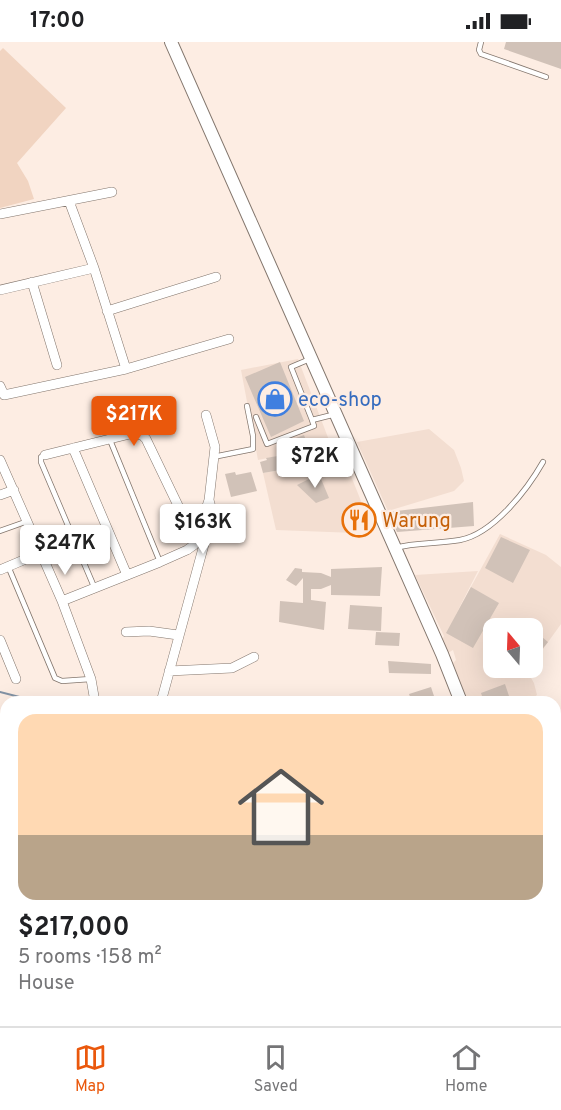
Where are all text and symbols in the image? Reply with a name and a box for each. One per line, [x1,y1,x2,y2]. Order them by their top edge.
text: 17:00 [30,8,85,35]
shop icon: eco-shop [257,381,293,417]
place label: eco-shop [298,388,382,414]
pin: $217K [92,396,176,447]
text: $217K [105,402,163,428]
pin: $72K [279,438,351,489]
text: $72K [291,444,339,470]
restaurant icon: Warung [341,502,377,538]
pin: $163K [161,504,245,555]
place label: Warung [382,509,451,535]
text: $163K [174,510,232,536]
pin: $247K [23,525,107,576]
text: $247K [34,531,96,557]
north arrow [483,618,543,678]
map controls [483,618,543,678]
icon: home [227,753,335,861]
text: $217,000 [18,912,130,945]
text: 5 rooms · 158 m² [18,945,162,971]
text: House [18,971,74,997]
tab: Map [74,1041,107,1097]
tab: Saved [254,1041,298,1097]
tab: Home [445,1041,487,1097]

